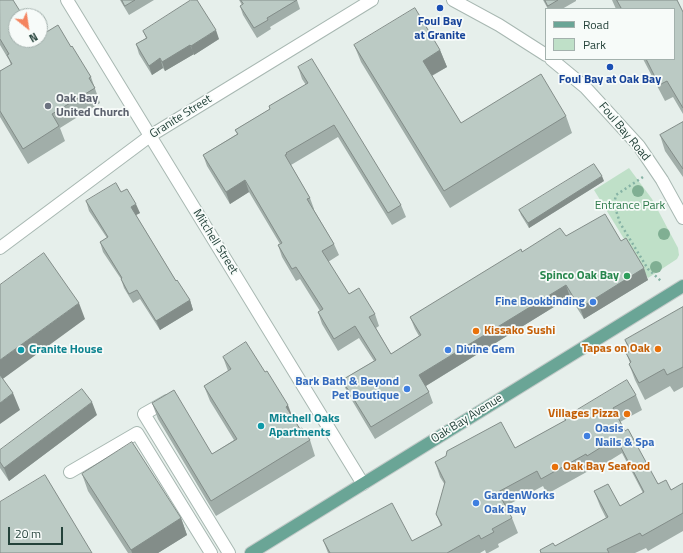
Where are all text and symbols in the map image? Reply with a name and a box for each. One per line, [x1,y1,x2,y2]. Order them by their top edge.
marker: Foul Bay at Granite [435,3,445,13]
north arrow [8,8,48,48]
legend [545,8,675,60]
place label: Foul Bay at Granite [414,15,466,43]
text: Road [583,15,609,34]
text: N [26,29,41,46]
text: Park [583,35,606,54]
marker: Foul Bay at Oak Bay [605,62,615,72]
place label: Foul Bay at Oak Bay [559,73,661,87]
place label: Oak Bay United Church [56,92,129,120]
street label: Granite Street [147,92,215,142]
street label: Foul Bay Road [595,100,653,164]
marker: Oak Bay United Church [43,101,53,111]
park label: Entrance Park [595,199,665,213]
street label: Mitchell Street [189,207,241,277]
place label: Spinco Oak Bay [540,269,619,283]
marker: Spinco Oak Bay [622,271,632,281]
place label: Fine Bookbinding [495,295,585,309]
marker: Fine Bookbinding [588,297,598,307]
place label: Kissako Sushi [484,324,555,338]
marker: Kissako Sushi [471,326,481,336]
place label: Tapas on Oak [582,342,650,356]
place label: Granite House [29,343,103,357]
place label: Divine Gem [456,343,515,357]
marker: Tapas on Oak [653,344,663,354]
marker: Granite House [16,345,26,355]
marker: Divine Gem [443,345,453,355]
place label: Bark Bath & Beyond Pet Boutique [295,375,399,403]
marker: Bark Bath & Beyond Pet Boutique [402,384,412,394]
street label: Oak Bay Avenue [429,391,505,447]
place label: Villages Pizza [548,407,619,421]
marker: Villages Pizza [622,409,632,419]
place label: Mitchell Oaks Apartments [269,412,340,440]
marker: Mitchell Oaks Apartments [256,421,266,431]
place label: Oasis Nails & Spa [595,422,654,450]
marker: Oasis Nails & Spa [582,431,592,441]
place label: Oak Bay Seafood [563,460,650,474]
marker: Oak Bay Seafood [550,462,560,472]
place label: GardenWorks Oak Bay [484,489,555,517]
marker: GardenWorks Oak Bay [471,498,481,508]
scale bar [10,519,65,545]
text: 20 m [15,524,41,543]

